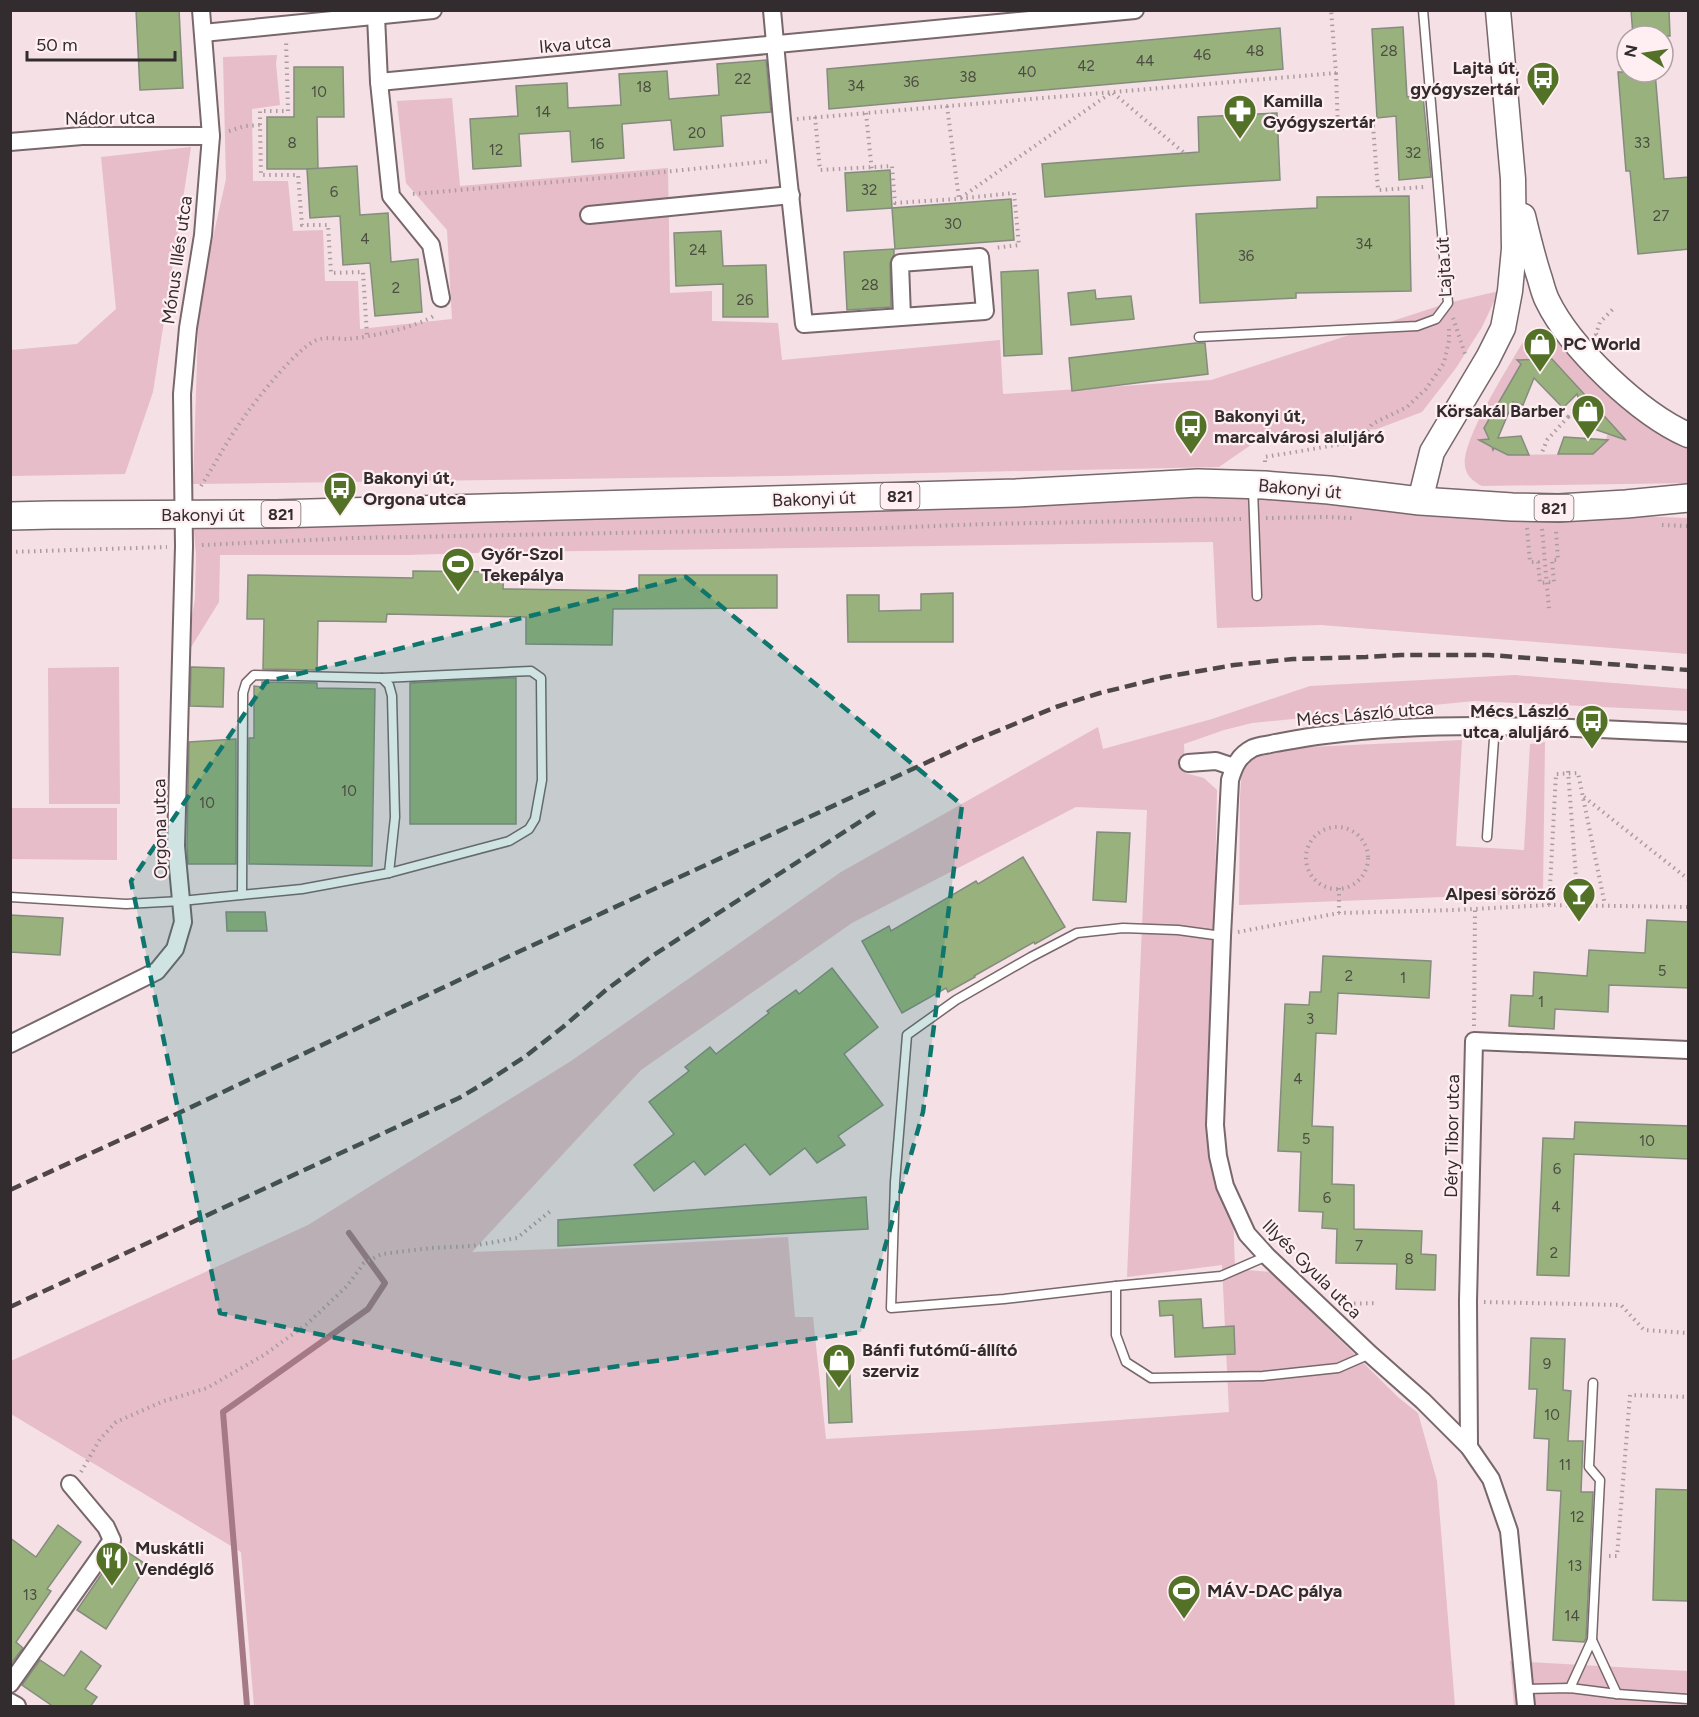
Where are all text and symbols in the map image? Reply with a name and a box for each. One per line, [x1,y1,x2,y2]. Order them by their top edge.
scale bar [27,24,176,62]
north arrow [1615,24,1675,84]
street label: Ikva utca [538,30,612,58]
text: 50 m [36,34,78,56]
house number: 48 [1246,42,1264,60]
house number: 28 [1380,42,1398,60]
text: N [1620,43,1641,59]
house number: 46 [1193,46,1211,64]
house number: 44 [1136,52,1154,70]
house number: 42 [1077,57,1095,75]
place label: Lajta út, gyógyszertár [1410,57,1520,100]
bus stop icon: Lajta út, gyógyszertár [1525,60,1561,107]
house number: 40 [1018,63,1036,81]
house number: 38 [959,68,977,86]
house number: 22 [735,70,751,88]
house number: 36 [903,73,920,91]
house number: 34 [847,77,865,95]
house number: 18 [636,78,652,96]
house number: 10 [311,83,327,101]
place label: Kamilla Gyógyszertár [1263,90,1375,133]
pharmacy icon: Kamilla Gyógyszertár [1222,93,1258,140]
house number: 14 [535,103,551,121]
street label: Nádor utca [65,106,155,130]
house number: 20 [688,124,706,142]
house number: 8 [287,134,297,152]
house number: 33 [1634,134,1650,152]
house number: 16 [590,135,605,153]
house number: 12 [489,141,503,159]
house number: 32 [1405,144,1421,162]
house number: 32 [861,181,877,199]
house number: 6 [330,183,339,201]
street label: Mónus Illés utca [157,194,197,326]
house number: 27 [1653,207,1669,225]
house number: 30 [944,215,962,233]
house number: 4 [360,230,370,248]
house number: 34 [1355,235,1373,253]
street label: Lajta út [1431,236,1457,298]
house number: 24 [689,241,707,259]
house number: 36 [1238,247,1255,265]
house number: 28 [861,276,879,294]
house number: 2 [392,279,400,297]
house number: 26 [737,291,754,309]
shop icon: PC World [1522,326,1558,373]
place label: PC World [1563,333,1641,355]
shop icon: Körsakál Barber [1570,393,1606,440]
place label: Körsakál Barber [1436,400,1565,422]
place label: Bakonyi út, marcalvárosi aluljáró [1214,405,1385,448]
bus stop icon: Bakonyi út, marcalvárosi aluljáró [1173,408,1209,455]
place label: Bakonyi út, Orgona utca [363,467,466,510]
bus stop icon: Bakonyi út, Orgona utca [322,470,358,517]
street label: Bakonyi út [1257,474,1343,504]
road number: 821 [880,483,920,509]
street label: Bakonyi út [772,487,857,511]
road number: 821 [1534,495,1574,521]
road number: 821 [262,501,300,527]
street label: Bakonyi út [161,504,245,526]
place label: Győr-Szol Tekepálya [481,543,564,586]
sports icon: Győr-Szol Tekepálya [440,546,476,593]
street label: Mécs László utca [1295,697,1435,731]
place label: Mécs László utca, aluljáró [1463,700,1569,743]
bus stop icon: Mécs László utca, aluljáró [1574,703,1610,750]
street label: Orgona utca [148,779,172,879]
house number: 10 [341,782,357,800]
house number: 10 [199,794,215,812]
bar icon: Alpesi söröző [1561,876,1597,923]
place label: Alpesi söröző [1445,883,1557,905]
house number: 5 [1658,962,1666,980]
house number: 2 [1345,967,1353,985]
house number: 1 [1400,969,1406,987]
house number: 1 [1538,993,1544,1011]
house number: 3 [1306,1010,1314,1028]
house number: 4 [1293,1070,1303,1088]
street label: Déry Tibor utca [1440,1074,1464,1198]
house number: 5 [1302,1130,1310,1148]
house number: 10 [1639,1132,1655,1150]
house number: 6 [1553,1160,1562,1178]
house number: 6 [1323,1189,1332,1207]
house number: 4 [1551,1198,1561,1216]
street label: Illyés Gyula utca [1258,1215,1366,1323]
house number: 7 [1355,1237,1363,1255]
house number: 2 [1550,1244,1558,1262]
house number: 8 [1404,1250,1414,1268]
place label: Bánfi futómű-állító szerviz [862,1339,1018,1382]
shop icon: Bánfi futómű-állító szerviz [821,1342,857,1389]
house number: 9 [1543,1355,1551,1373]
house number: 10 [1544,1406,1560,1424]
house number: 11 [1559,1456,1571,1474]
house number: 12 [1570,1508,1584,1526]
place label: Muskátli Vendéglő [135,1537,214,1580]
restaurant icon: Muskátli Vendéglő [94,1540,130,1587]
house number: 13 [1568,1557,1582,1575]
sports icon: MÁV-DAC pálya [1166,1573,1202,1620]
place label: MÁV-DAC pálya [1207,1580,1342,1602]
house number: 13 [23,1586,37,1604]
house number: 14 [1564,1607,1580,1625]

